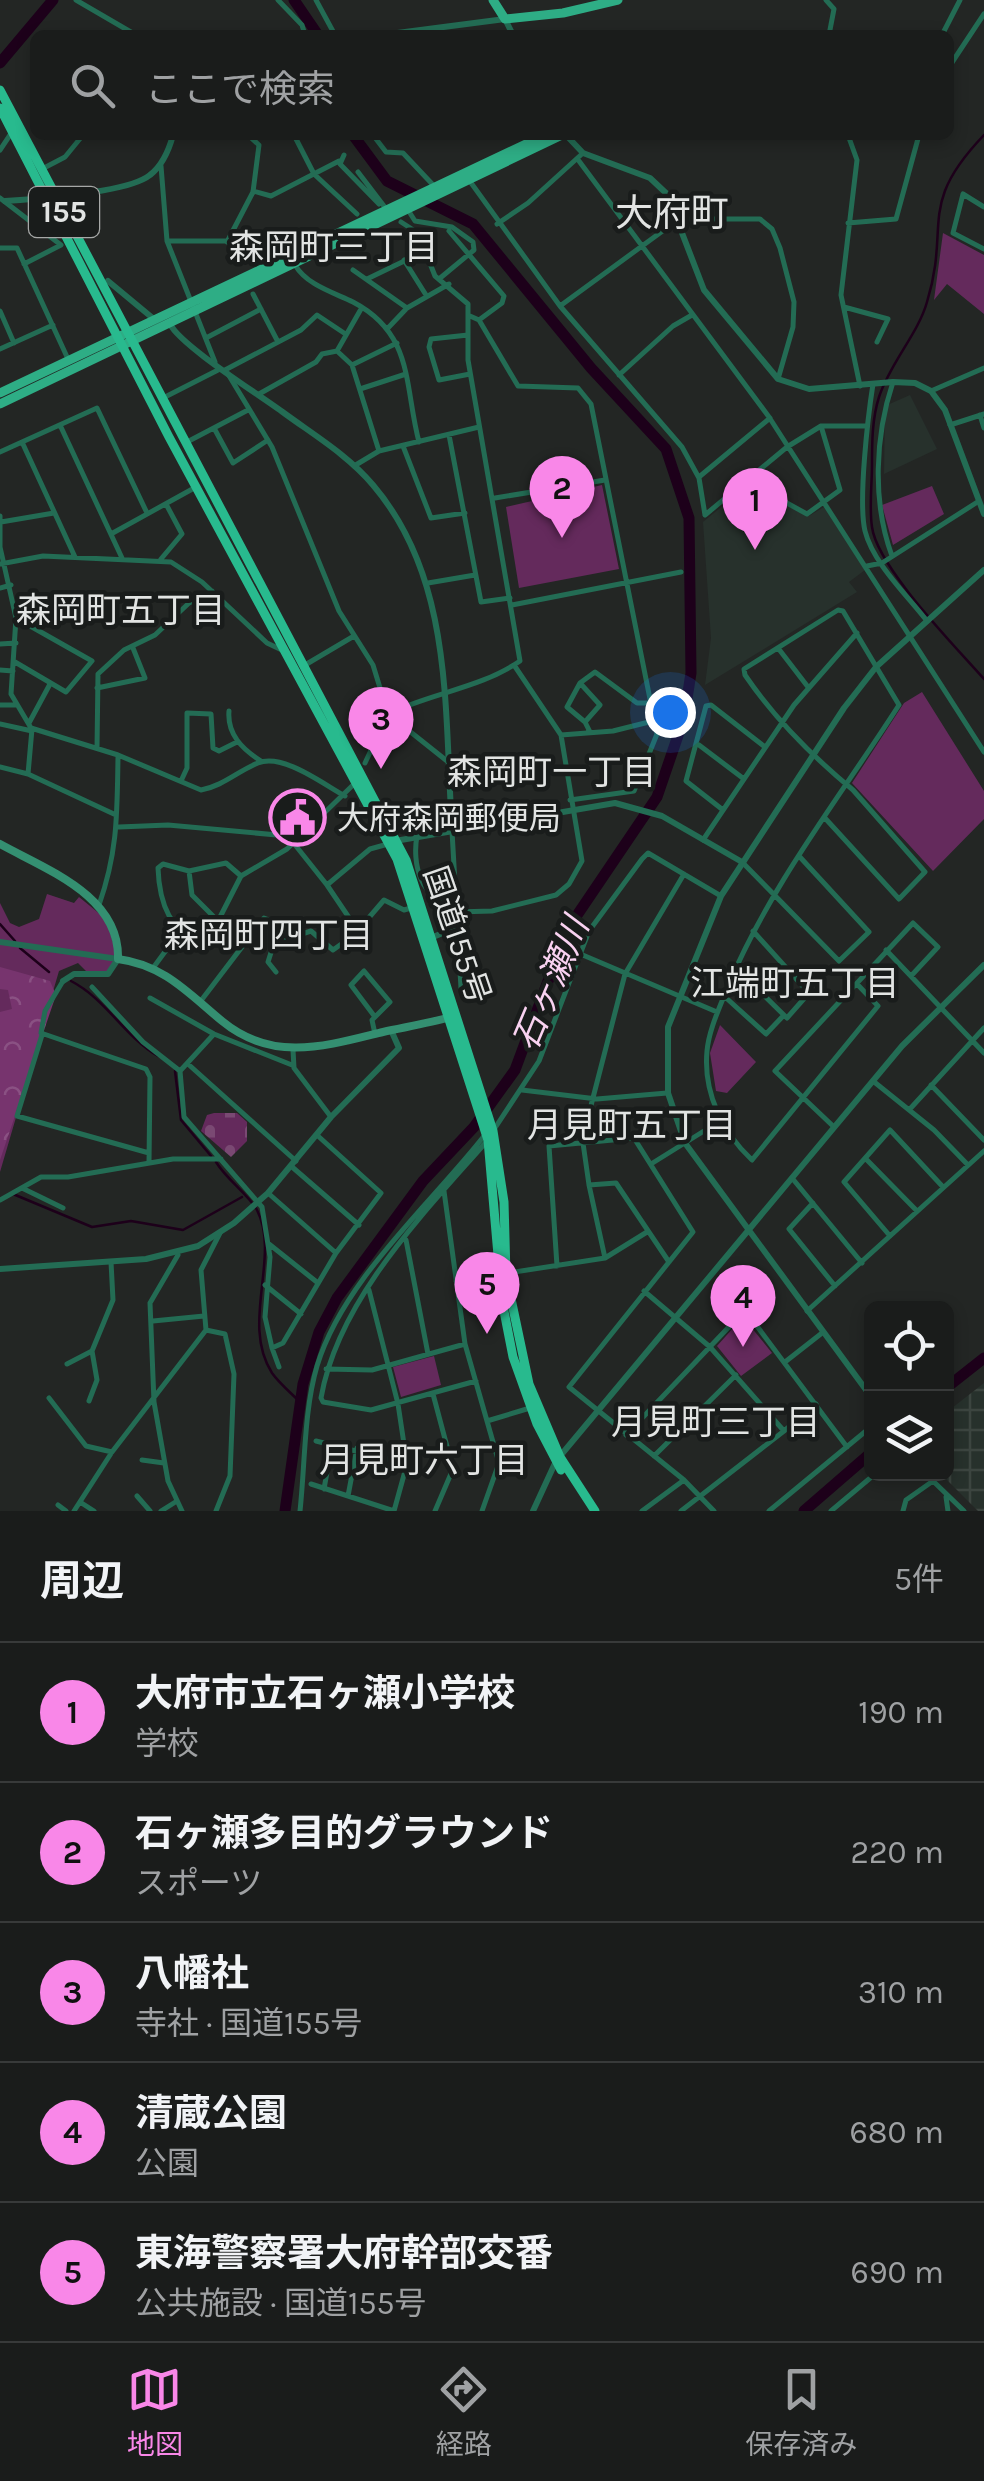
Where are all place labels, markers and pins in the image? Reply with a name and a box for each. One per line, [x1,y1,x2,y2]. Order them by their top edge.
pin: 2 [530,456,594,538]
pin: 1 [722,468,788,550]
pin: 3 [348,686,414,769]
public building icon: 大府森岡郵便局 [268,788,328,848]
place label: 大府森岡郵便局 [337,800,561,837]
pin: 5 [454,1252,520,1334]
pin: 4 [710,1264,776,1347]

